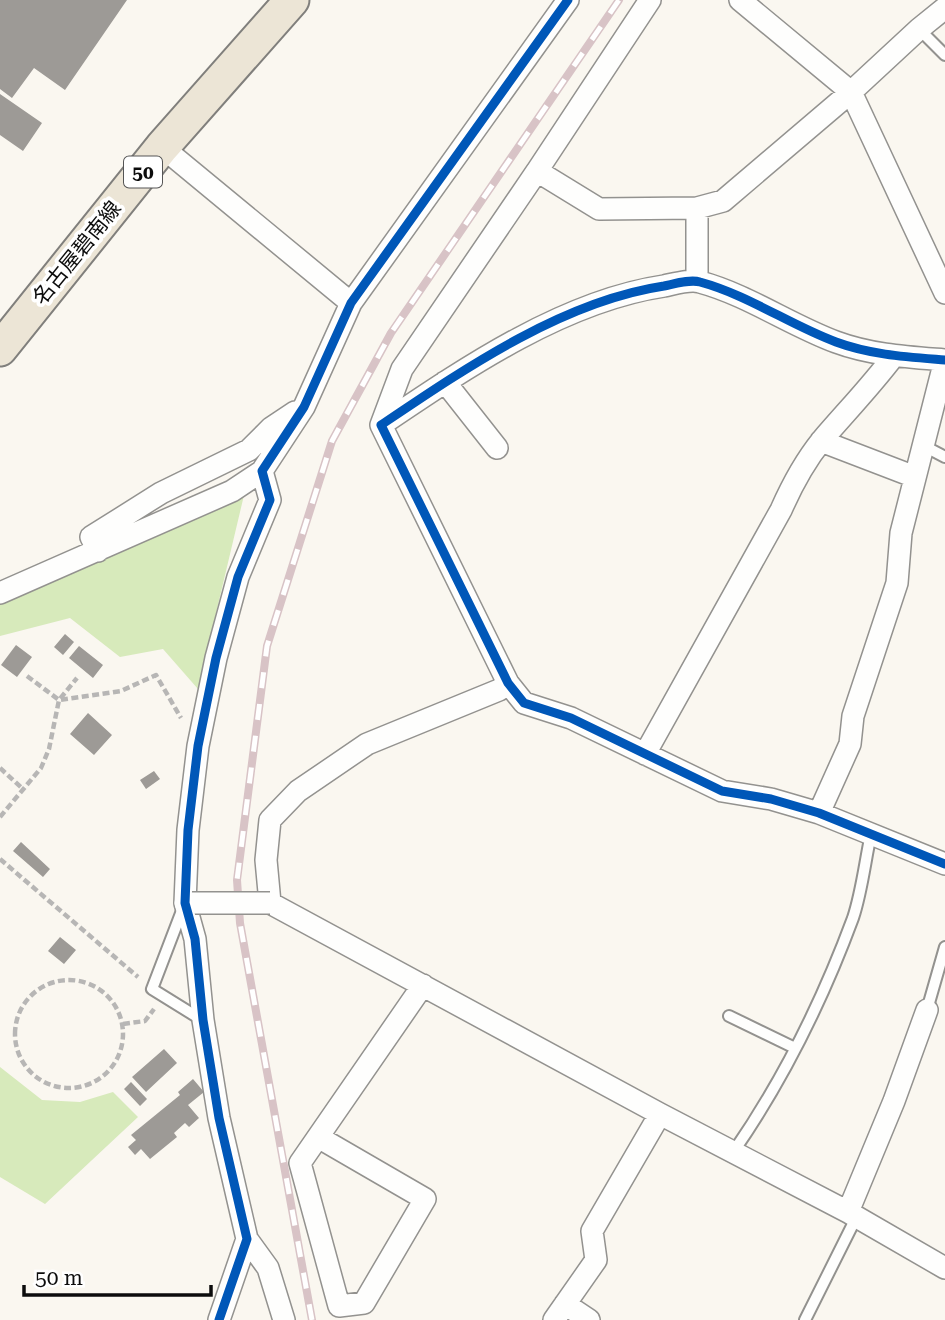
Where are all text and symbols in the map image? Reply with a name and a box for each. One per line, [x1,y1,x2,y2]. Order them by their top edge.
road number: 50 [124,156,162,188]
street label: 名古屋碧南線 [28,196,126,310]
scale bar [24,1254,212,1298]
text: 50 m [35,1266,83,1290]

